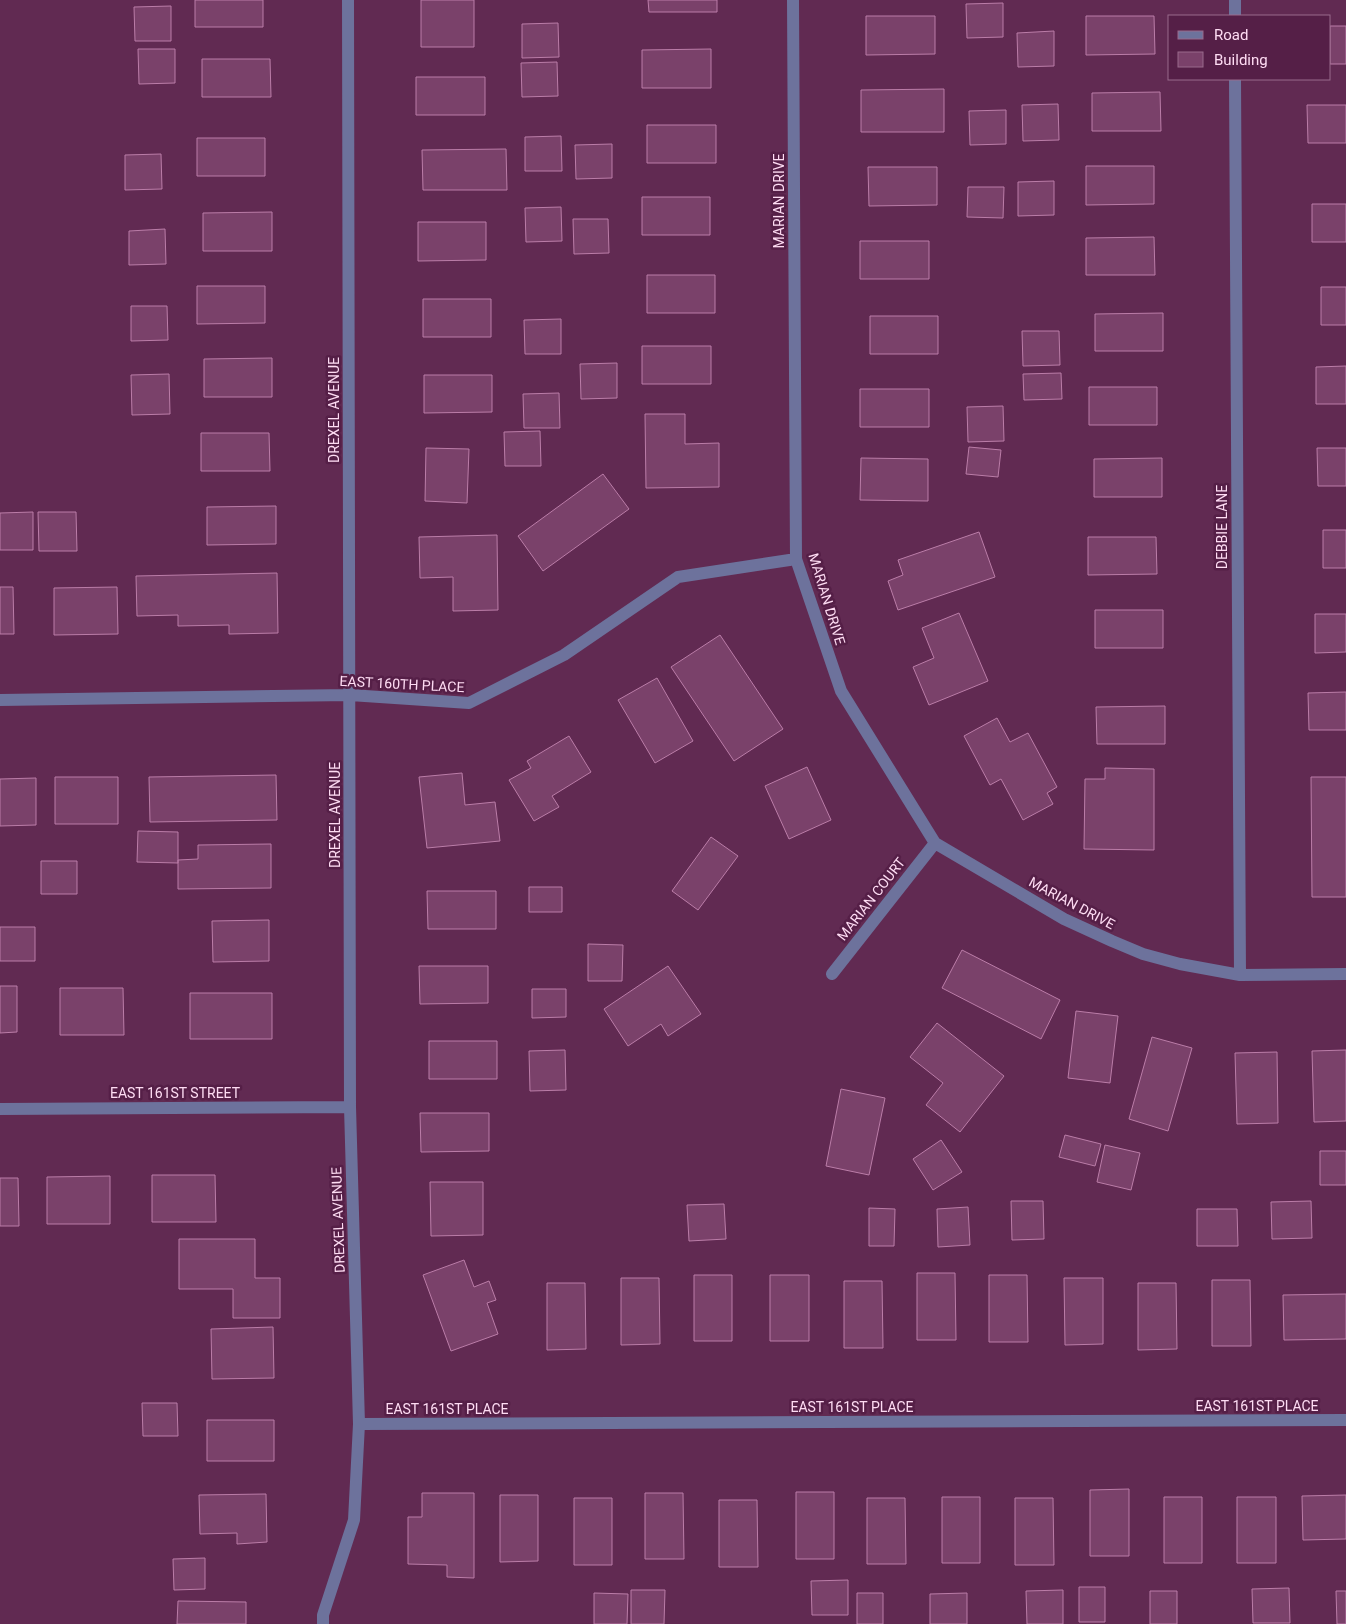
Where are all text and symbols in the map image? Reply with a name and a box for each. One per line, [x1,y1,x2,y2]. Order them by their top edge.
legend [1168,15,1331,80]
text: Road [1214,26,1248,44]
text: Building [1214,51,1268,69]
street label: MARIAN DRIVE [771,153,787,249]
street label: DREXEL AVENUE [326,357,342,463]
street label: DEBBIE LANE [1214,485,1230,569]
street label: MARIAN DRIVE [805,551,849,647]
street label: EAST 160TH PLACE [339,673,465,695]
street label: DREXEL AVENUE [327,762,343,868]
street label: MARIAN COURT [834,854,909,944]
street label: MARIAN DRIVE [1026,874,1118,932]
street label: EAST 161ST STREET [110,1085,241,1101]
street label: DREXEL AVENUE [328,1167,348,1273]
street label: EAST 161ST PLACE [1195,1398,1319,1414]
street label: EAST 161ST PLACE [790,1399,914,1415]
street label: EAST 161ST PLACE [385,1401,509,1417]

